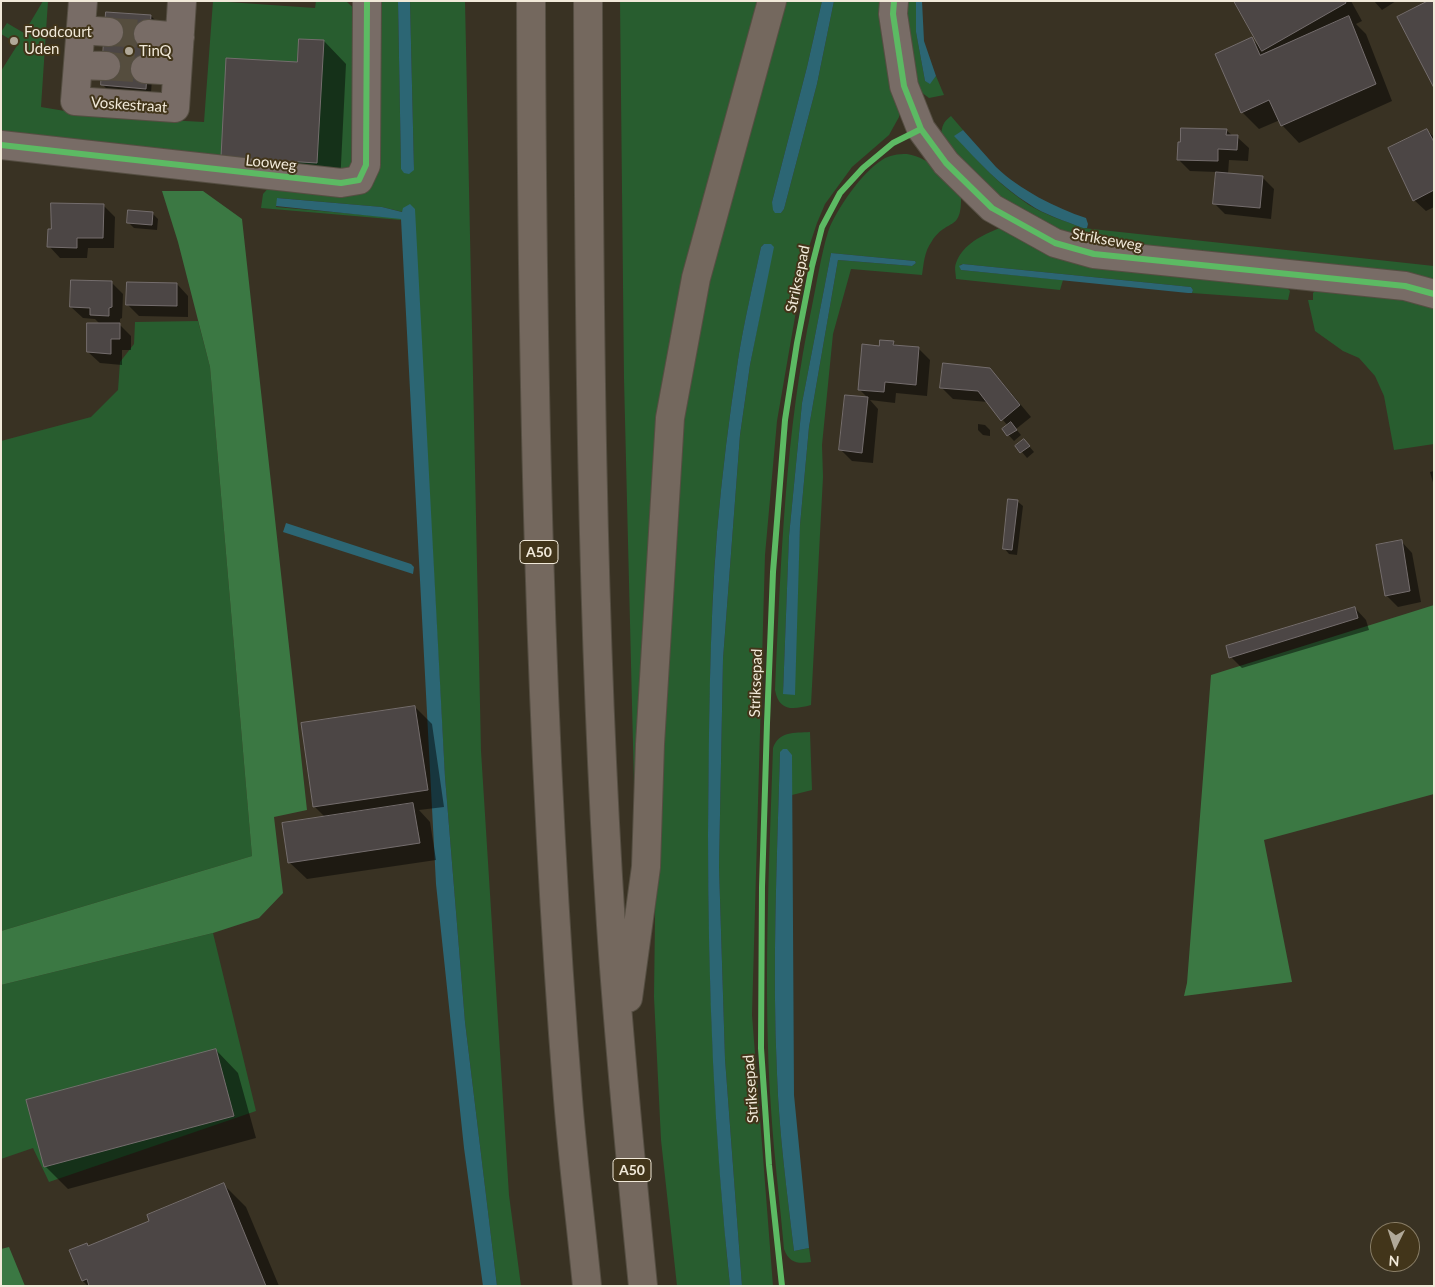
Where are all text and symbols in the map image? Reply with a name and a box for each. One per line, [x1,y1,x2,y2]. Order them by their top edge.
place label: Foodcourt Uden [24,23,92,58]
marker: Foodcourt Uden [8,35,20,47]
place label: TinQ [139,42,172,60]
marker: TinQ [123,45,135,57]
street label: Voskestraat [90,93,168,117]
street label: Looweg [244,151,298,175]
street label: Strikseweg [1070,225,1144,255]
street label: Striksepad [782,244,814,314]
road number: A50 [520,540,558,564]
street label: Striksepad [746,648,766,718]
street label: Striksepad [740,1054,762,1124]
road number: A50 [613,1158,651,1182]
north arrow [1370,1222,1420,1272]
text: N [1388,1253,1400,1270]

